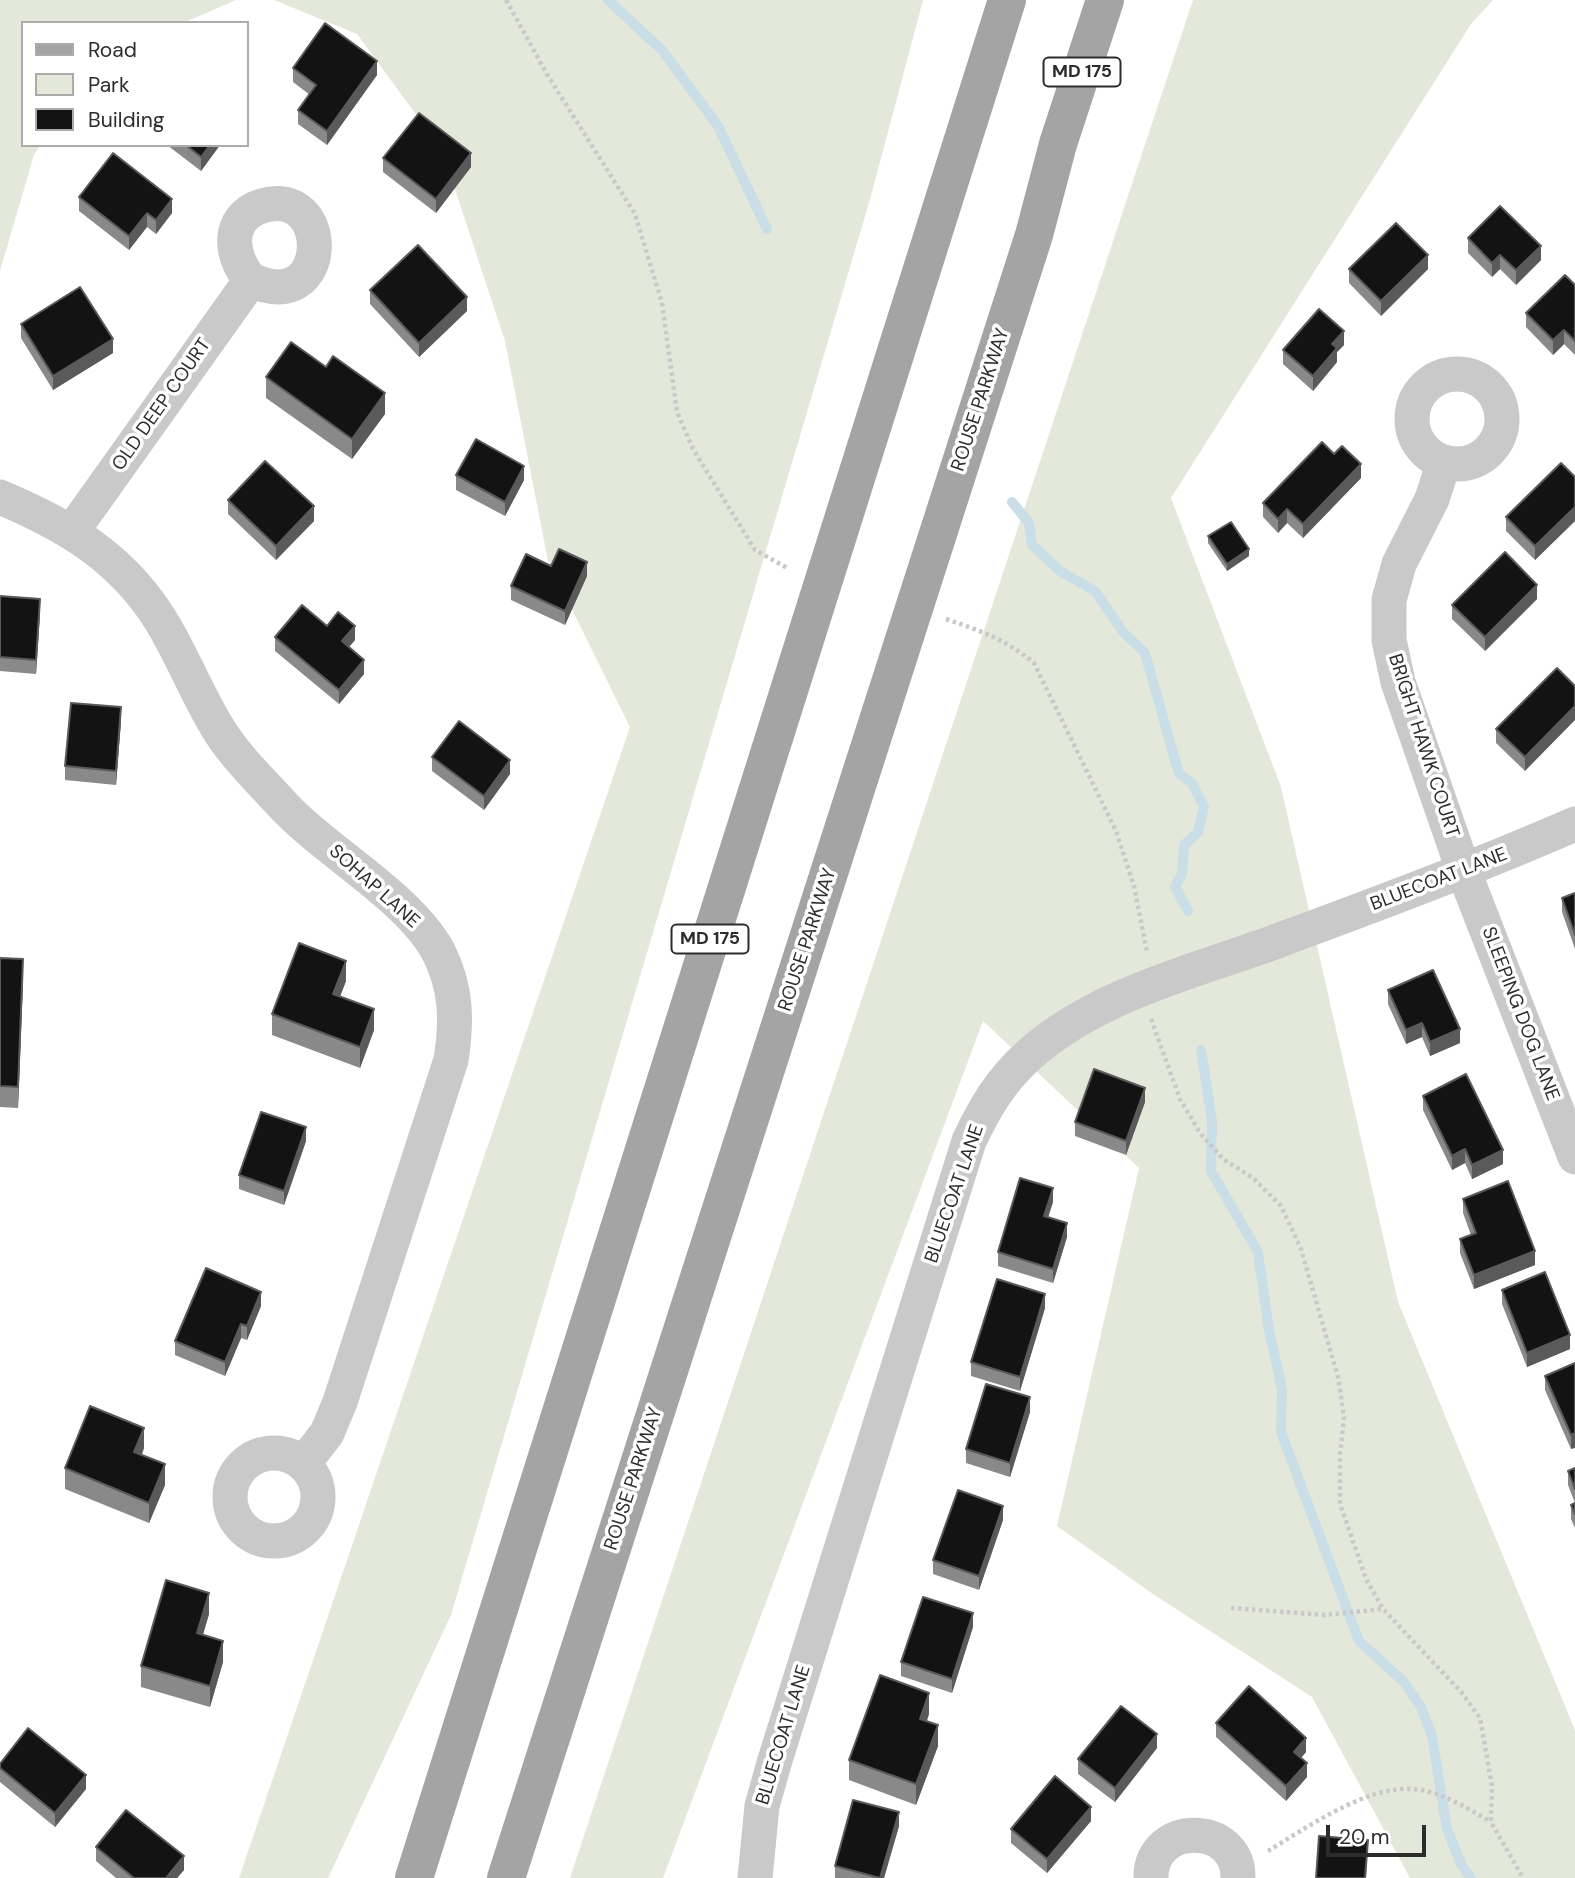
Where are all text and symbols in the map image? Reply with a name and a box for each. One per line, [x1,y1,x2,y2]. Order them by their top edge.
legend [21,21,248,147]
text: Road [88,36,137,64]
road number: MD 175 [1044,58,1120,86]
text: Park [88,71,129,99]
text: Building [88,106,164,134]
street label: ROUSE PARKWAY [947,326,1015,474]
street label: OLD DEEP COURT [108,334,216,476]
street label: BRIGHT HAWK COURT [1383,651,1463,841]
street label: SOHAP LANE [324,840,424,934]
street label: BLUECOAT LANE [1367,843,1511,917]
street label: ROUSE PARKWAY [774,866,842,1014]
road number: MD 175 [672,924,748,954]
street label: SLEEPING DOG LANE [1476,924,1564,1104]
street label: BLUECOAT LANE [921,1122,989,1266]
street label: ROUSE PARKWAY [600,1405,668,1553]
street label: BLUECOAT LANE [752,1662,816,1808]
scale bar [1330,1812,1430,1856]
text: 20 m [1339,1823,1390,1851]

